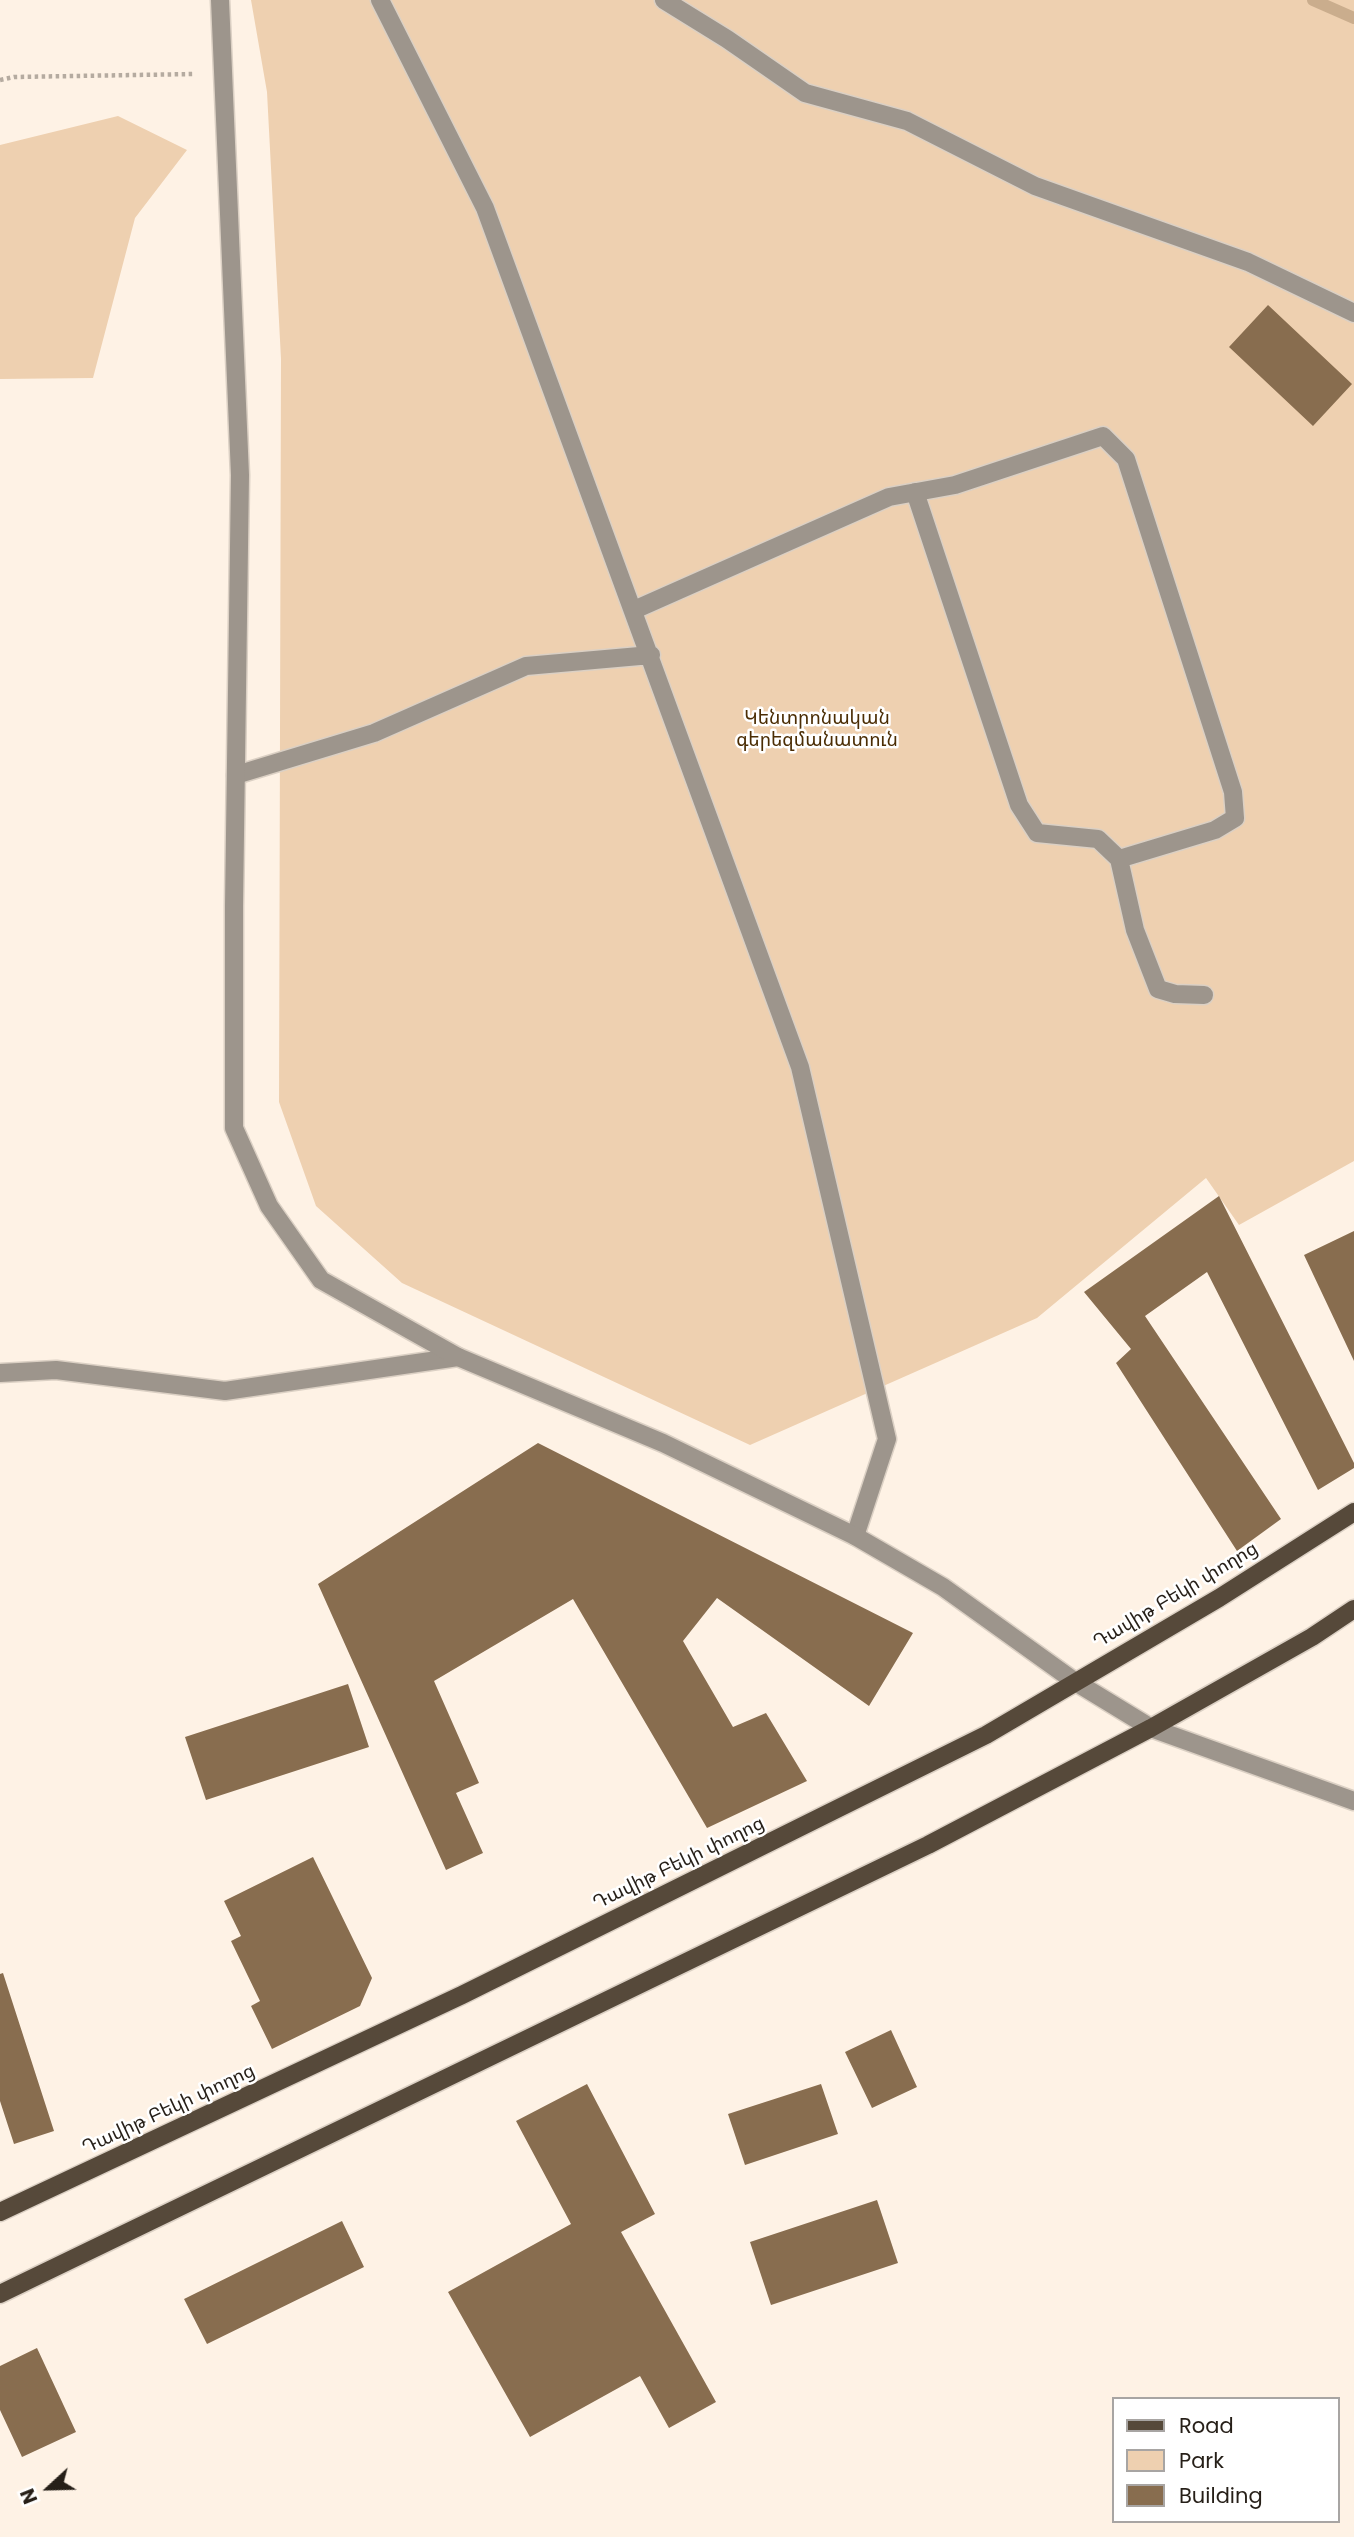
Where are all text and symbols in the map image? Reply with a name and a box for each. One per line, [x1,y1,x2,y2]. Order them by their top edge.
park label: Կենտրոնական գերեզմանատուն [736,708,898,752]
street label: Դավիթ Բեկի փողոց [1090,1538,1262,1654]
street label: Դավիթ Բեկի փողոց [590,1813,768,1915]
street label: Դավիթ Բեկի փողոց [79,2060,259,2160]
legend [1112,2397,1340,2523]
text: Road [1179,2411,1234,2440]
text: Park [1179,2446,1224,2475]
north arrow [14,2453,84,2523]
text: Building [1179,2481,1263,2510]
text: N [14,2484,44,2508]

